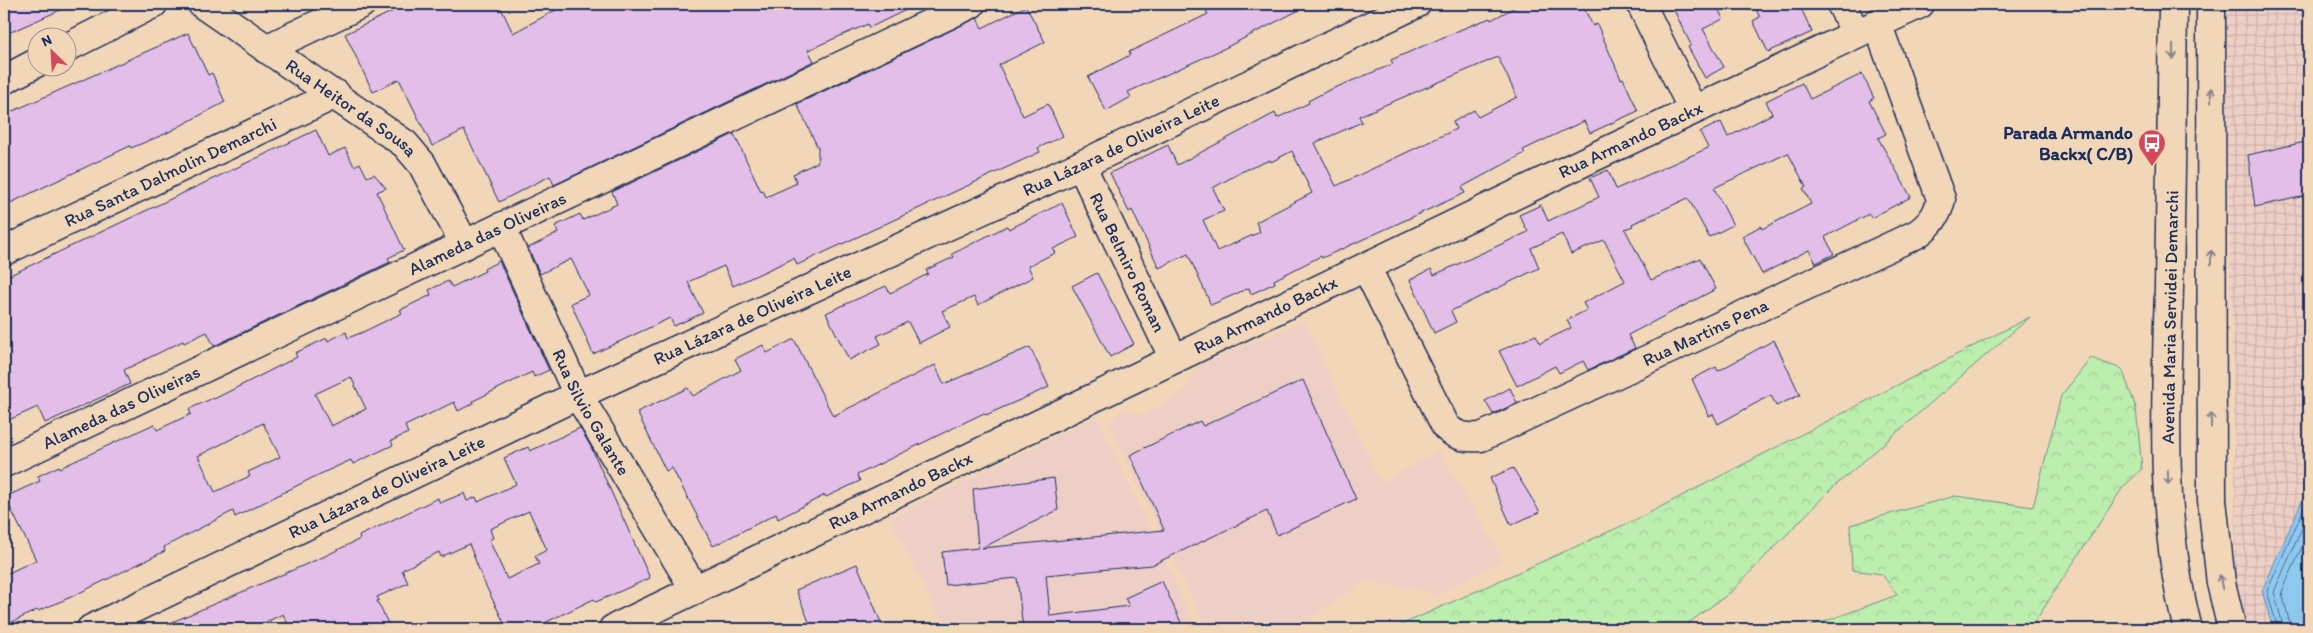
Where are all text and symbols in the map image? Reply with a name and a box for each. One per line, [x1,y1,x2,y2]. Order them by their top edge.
north arrow [28,28,78,78]
text: N [39,31,55,50]
one-way arrow [2168,44,2177,60]
street label: Rua Heitor da Sousa [281,54,423,162]
one-way arrow [2206,87,2216,104]
street label: Rua Lázara de Oliveira Leite [1019,89,1223,201]
street label: Rua Armando Backx [1555,97,1706,183]
street label: Rua Santa Dalmolin Demarchi [61,113,280,232]
place label: Parada Armando Backx( C/B) [2003,122,2133,165]
bus stop icon: Parada Armando Backx( C/B) [2137,128,2167,167]
street label: Alameda das Oliveiras [405,187,570,280]
street label: Rua Belmiro Roman [1085,189,1171,336]
street label: Avenida Maria Servidei Demarchi [2157,190,2183,444]
one-way arrow [2206,250,2216,266]
street label: Rua Lázara de Oliveira Leite [650,261,855,370]
street label: Rua Armando Backx [1190,271,1341,359]
street label: Rua Martins Pena [1639,294,1772,371]
street label: Rua Silvio Galante [547,345,635,479]
street label: Alameda das Oliveiras [39,360,204,454]
one-way arrow [2206,412,2216,428]
street label: Rua Lázara de Oliveira Leite [285,430,488,543]
street label: Rua Armando Backx [825,447,976,535]
one-way arrow [2163,469,2173,485]
one-way arrow [2216,574,2226,590]

